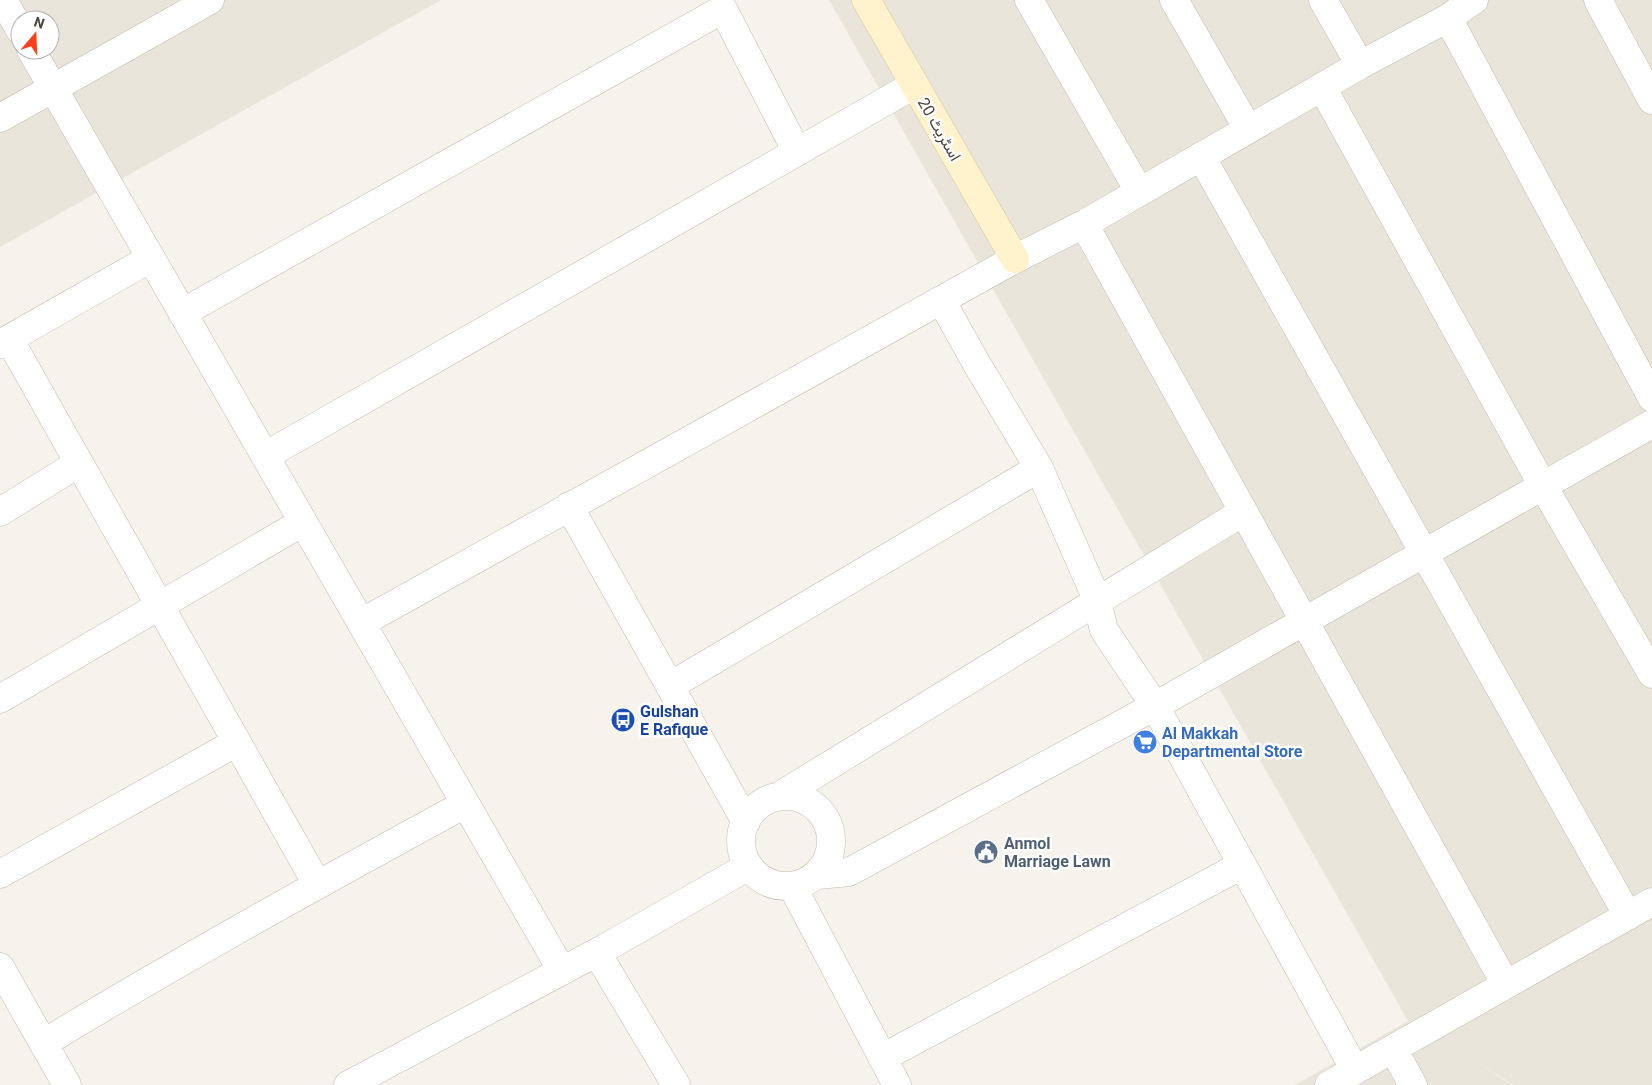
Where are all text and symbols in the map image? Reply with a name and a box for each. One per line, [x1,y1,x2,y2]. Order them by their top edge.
north arrow [10,10,60,60]
text: N [32,14,47,32]
street label: اسٹریٹ 20 [913,94,965,165]
place label: Gulshan E Rafique [640,702,709,739]
bus stop icon: Gulshan E Rafique [610,707,636,733]
place label: Al Makkah Departmental Store [1162,724,1303,761]
supermarket icon: Al Makkah Departmental Store [1132,729,1158,755]
place label: Anmol Marriage Lawn [1004,834,1111,871]
public building icon: Anmol Marriage Lawn [973,839,999,865]

